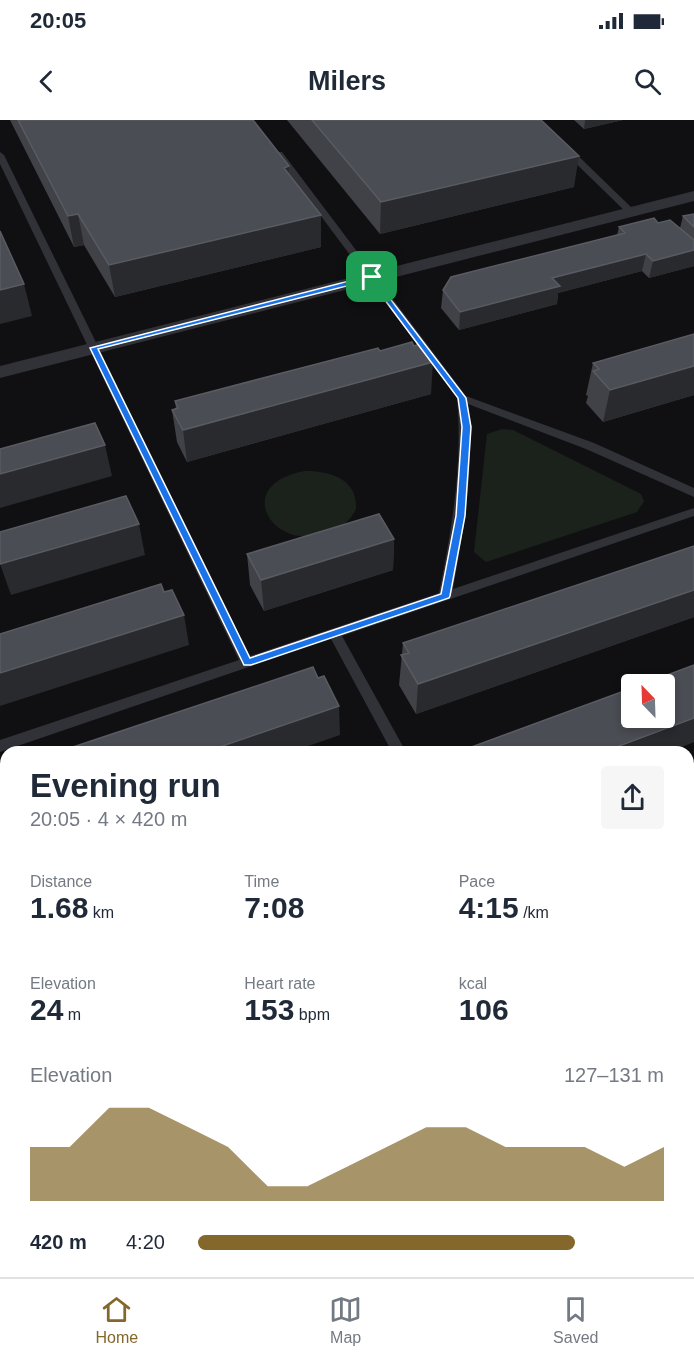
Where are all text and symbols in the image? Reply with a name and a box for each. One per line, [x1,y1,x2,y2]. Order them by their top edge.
text: 20:05 [30,8,86,33]
icon: back [30,65,63,98]
icon: search [631,65,664,98]
text: Milers [308,66,386,96]
pin [346,251,397,302]
icon: arrive [355,260,388,293]
north arrow [621,674,675,728]
map controls [621,674,675,728]
button: share [601,766,664,829]
text: Evening run [30,767,221,804]
text: 20:05 · 4 × 420 m [30,808,187,830]
text: Distance [30,873,92,890]
text: Time [244,873,279,890]
text: Pace [459,873,495,890]
text: 1.68 [30,891,88,924]
text: 7:08 [244,891,304,924]
text: 4:15 [459,891,519,924]
text: km [88,904,114,921]
text: /km [519,904,549,921]
text: Elevation [30,975,96,992]
text: Heart rate [244,975,315,992]
text: kcal [459,975,487,992]
text: 24 [30,993,63,1026]
text: 153 [244,993,294,1026]
text: 106 [459,993,509,1026]
text: m [63,1006,81,1023]
text: bpm [294,1006,330,1023]
text: Elevation [30,1064,112,1086]
text: 127–131 m [564,1064,664,1086]
text: 420 m [30,1231,87,1253]
text: 4:20 [126,1231,165,1253]
tab: Home [95,1293,138,1347]
tab: Map [329,1293,362,1347]
tab: Saved [553,1293,598,1347]

